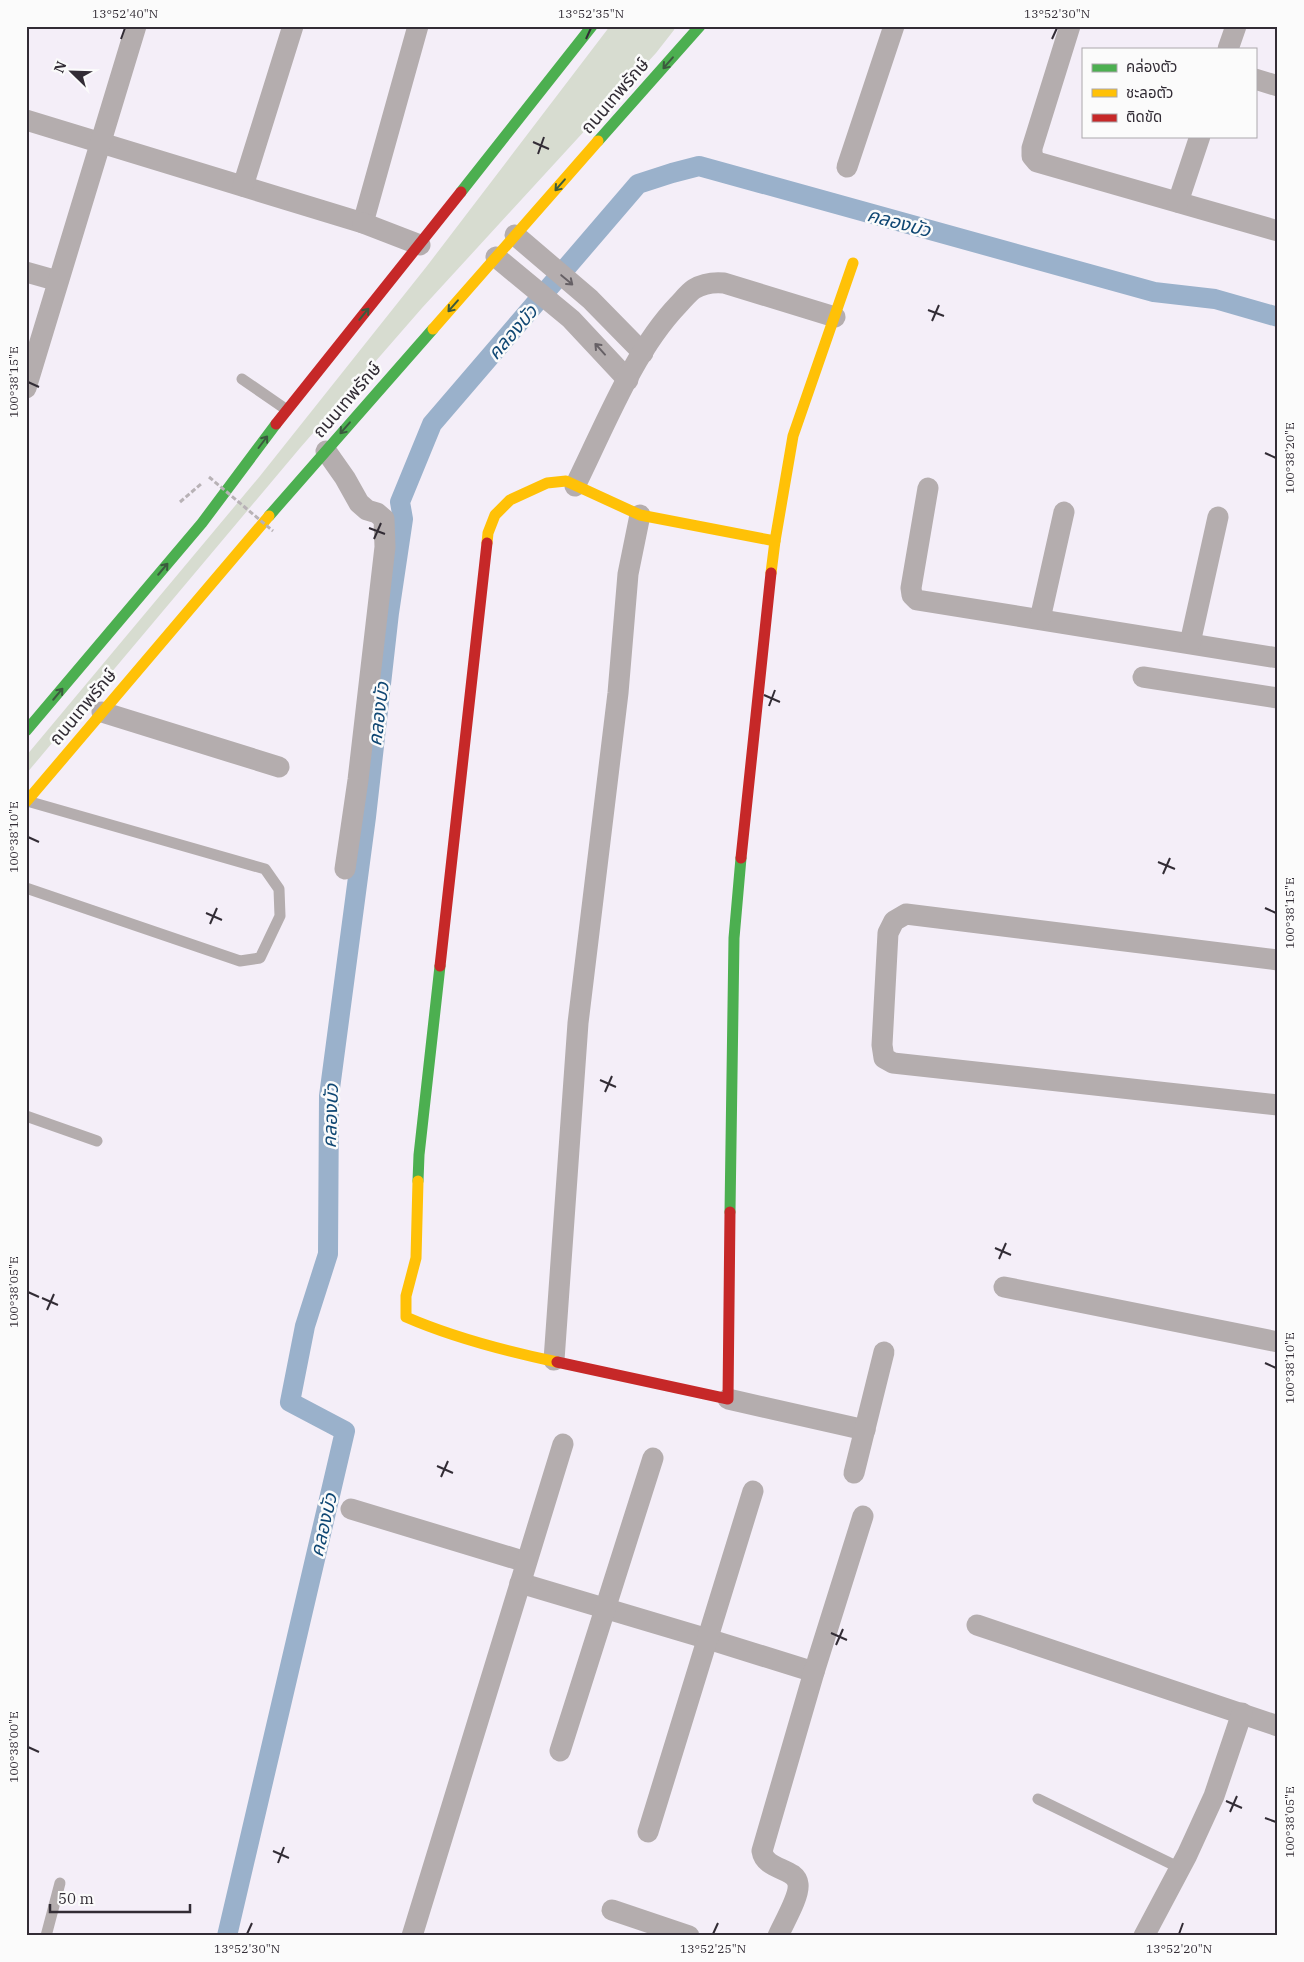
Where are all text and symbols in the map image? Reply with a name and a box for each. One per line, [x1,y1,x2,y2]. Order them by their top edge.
text: 13°52'40"N [92,6,158,21]
text: 13°52'35"N [558,6,624,21]
text: 13°52'30"N [1024,6,1090,21]
north arrow [48,48,98,98]
legend [1082,48,1256,138]
street label: ถนนเทพรักษ์ [576,53,654,138]
one-way arrow [662,56,673,69]
text: คล่องตัว [1126,57,1177,76]
text: N [50,58,70,76]
text: ชะลอตัว [1126,83,1173,102]
text: ติดขัด [1126,107,1162,126]
one-way arrow [554,178,566,191]
water label: คลองบัว [865,202,934,242]
one-way arrow [561,274,574,286]
water label: คลองบัว [482,299,543,364]
one-way arrow [447,300,458,313]
one-way arrow [358,308,369,321]
one-way arrow [594,343,605,356]
text: 100°38'15"E [6,346,21,418]
street label: ถนนเทพรักษ์ [308,357,386,442]
one-way arrow [339,422,351,435]
text: 100°38'20"E [1282,422,1297,494]
one-way arrow [258,435,268,449]
one-way arrow [157,563,168,576]
street label: ถนนเทพรักษ์ [44,664,121,750]
water label: คลองบัว [362,680,394,747]
one-way arrow [52,687,63,700]
text: 100°38'10"E [6,801,21,873]
text: 100°38'15"E [1282,877,1297,949]
water label: คลองบัว [317,1083,343,1149]
text: 100°38'05"E [6,1256,21,1328]
text: 100°38'10"E [1282,1332,1297,1404]
water label: คลองบัว [304,1490,342,1559]
text: 100°38'00"E [6,1711,21,1783]
text: 100°38'05"E [1282,1786,1297,1858]
scale bar [50,1882,190,1914]
text: 50 m [58,1889,94,1908]
text: 13°52'30"N [214,1941,280,1956]
text: 13°52'25"N [680,1941,746,1956]
text: 13°52'20"N [1146,1941,1212,1956]

